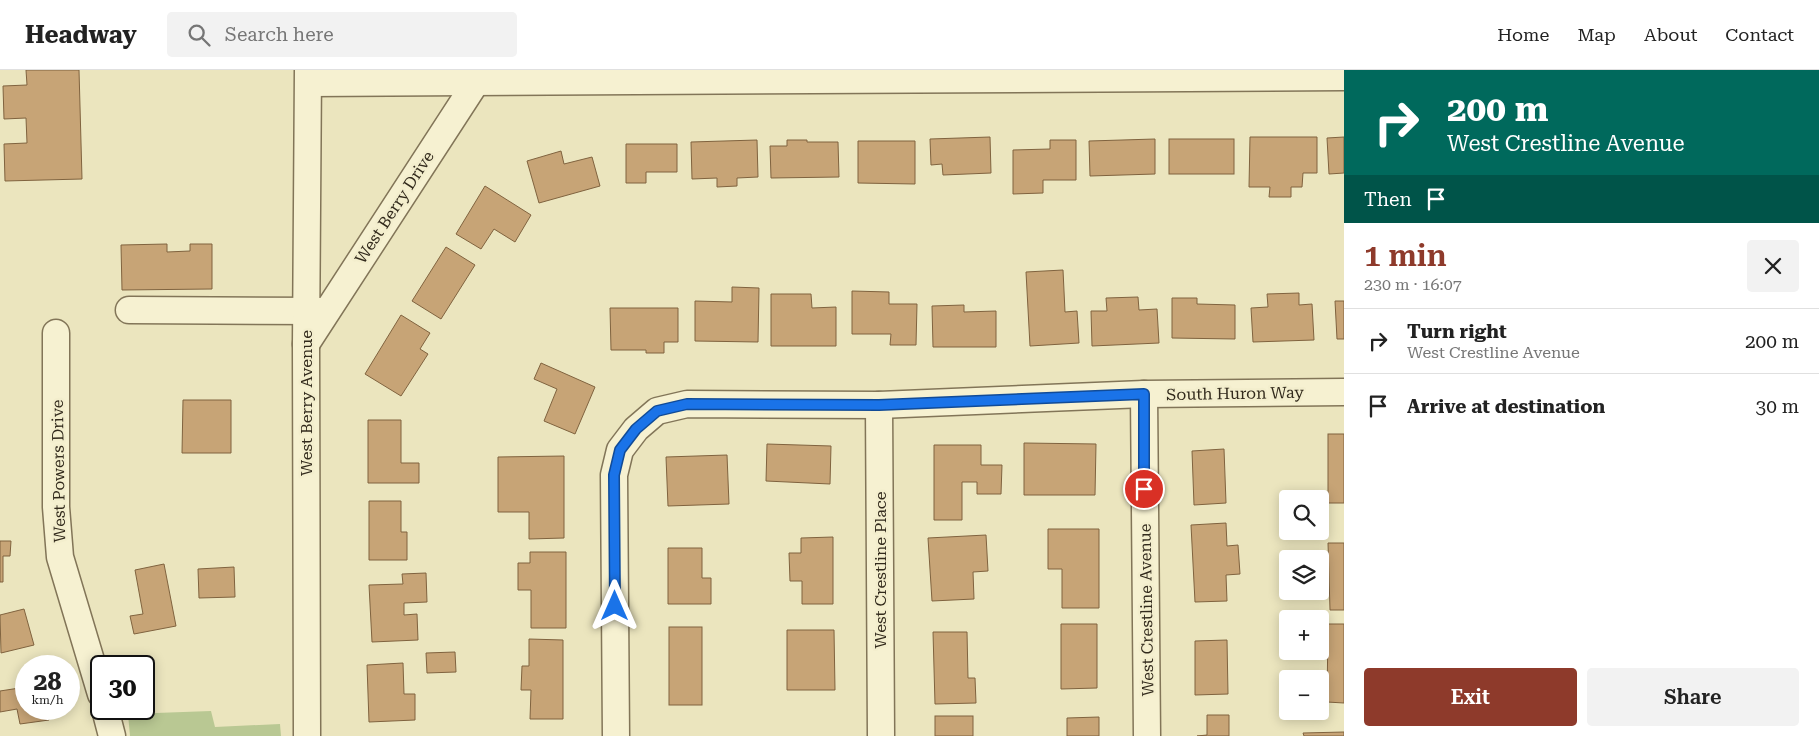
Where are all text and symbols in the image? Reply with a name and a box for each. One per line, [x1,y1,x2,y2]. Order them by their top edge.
search box [167,12,517,57]
text: Headway [25,21,137,49]
icon: search [185,21,213,49]
text: Search here [225,23,334,46]
text: Home [1497,24,1549,45]
text: Map [1577,24,1616,45]
text: About [1644,24,1697,45]
text: Contact [1725,24,1794,45]
text: 200 m [1447,89,1548,130]
icon: right [1364,90,1429,155]
text: West Crestline Avenue [1447,131,1685,156]
street label: West Berry Drive [351,147,438,267]
icon: arrive [1422,185,1450,213]
text: Then [1364,188,1412,211]
text: 1 min [1364,238,1447,273]
button: close [1747,240,1799,292]
text: 230 m · 16:07 [1364,275,1462,294]
text: Turn right [1407,320,1507,343]
icon: right [1364,327,1392,355]
street label: West Berry Avenue [297,330,316,476]
text: 200 m [1745,330,1799,353]
text: West Crestline Avenue [1407,343,1580,362]
street label: South Huron Way [1166,383,1304,404]
icon: arrive [1364,392,1392,420]
text: Arrive at destination [1407,395,1605,418]
text: 30 m [1756,395,1799,418]
street label: West Powers Drive [48,399,69,543]
pin [1123,468,1165,510]
icon: arrive [1130,475,1158,503]
map controls [1279,490,1329,720]
button: search [1279,490,1329,540]
street label: West Crestline Place [871,491,890,648]
street label: West Crestline Avenue [1135,523,1158,697]
button: layers [1279,550,1329,600]
position arrow [588,579,640,631]
button: + [1279,610,1329,660]
speed limit sign: 30 [90,655,155,720]
text: 28 [33,667,62,696]
button: Exit [1364,668,1577,726]
button: Share [1587,668,1799,726]
button: − [1279,670,1329,720]
text: km/h [31,693,64,707]

